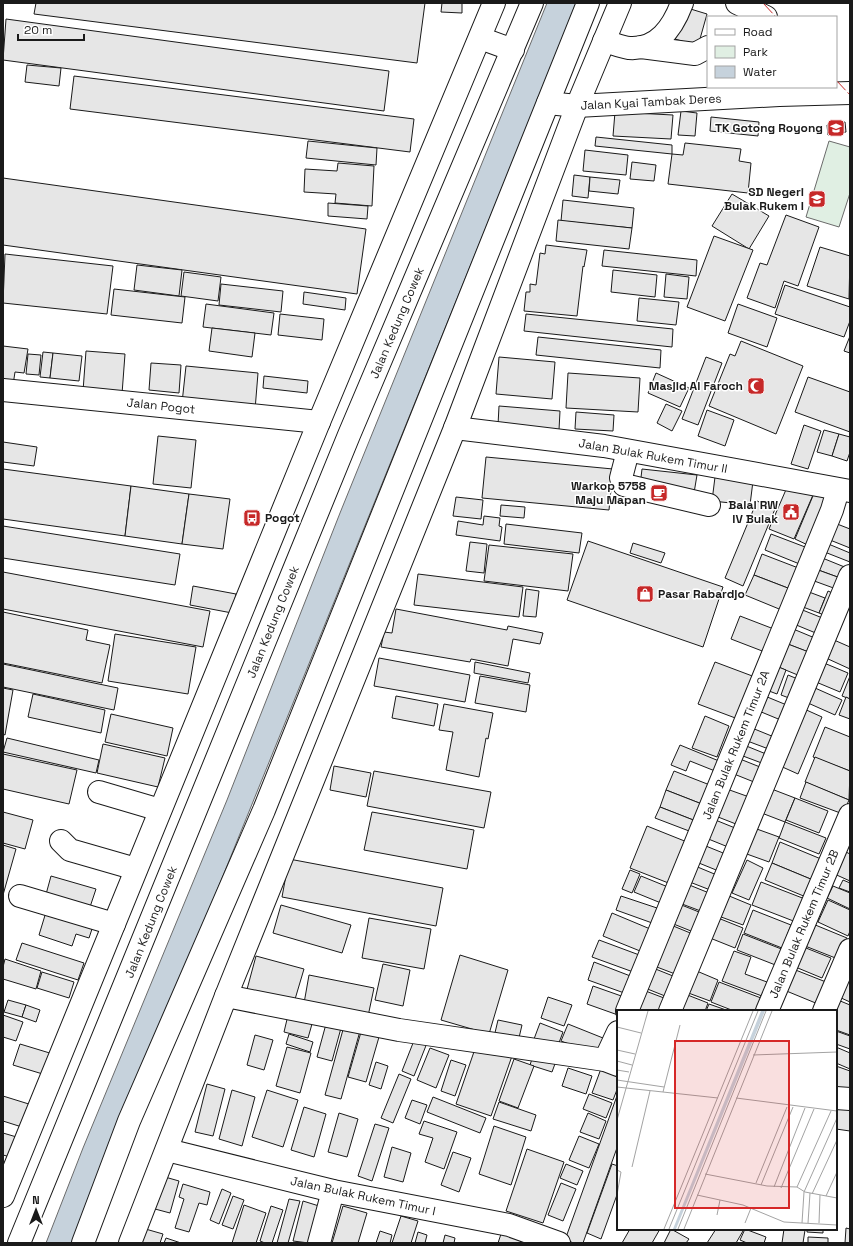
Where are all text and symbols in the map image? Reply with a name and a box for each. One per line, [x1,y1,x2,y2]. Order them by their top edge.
scale bar [18,16,84,42]
legend [707,16,837,88]
text: 20 m [24,22,52,38]
text: Road [743,24,772,40]
text: Park [743,44,768,60]
text: Water [743,64,777,80]
street label: Jalan Kyai Tambak Deres [580,90,722,114]
school or university icon: TK Gotong Royong [826,118,846,138]
place label: TK Gotong Royong [715,120,823,136]
place label: SD Negeri Bulak Rukem I [724,184,804,214]
school or university icon: SD Negeri Bulak Rukem I [807,189,827,209]
street label: Jalan Kedung Cowek [366,264,428,381]
mosque icon: Masjid Al Faroch [746,376,766,396]
place label: Masjid Al Faroch [649,378,743,394]
street label: Jalan Pogot [126,394,196,418]
street label: Jalan Bulak Rukem Timur II [577,435,729,477]
place label: Warkop 5758 Maju Mapan [571,478,646,508]
cafe icon: Warkop 5758 Maju Mapan [649,483,669,503]
place label: Balai RW IV Bulak [728,497,778,527]
public building icon: Balai RW IV Bulak [781,502,801,522]
bus stop icon: Pogot [242,508,262,528]
place label: Pogot [265,510,300,526]
street label: Jalan Kedung Cowek [243,563,303,680]
shop icon: Pasar Rabardjo [635,584,655,604]
place label: Pasar Rabardjo [658,586,745,602]
street label: Jalan Bulak Rukem Timur 2A [699,668,774,822]
street label: Jalan Bulak Rukem Timur 2B [765,847,843,1001]
street label: Jalan Kedung Cowek [121,863,181,980]
inset map [617,1010,837,1230]
street label: Jalan Bulak Rukem Timur I [289,1173,437,1219]
north arrow [16,1190,56,1230]
text: N [32,1193,40,1207]

